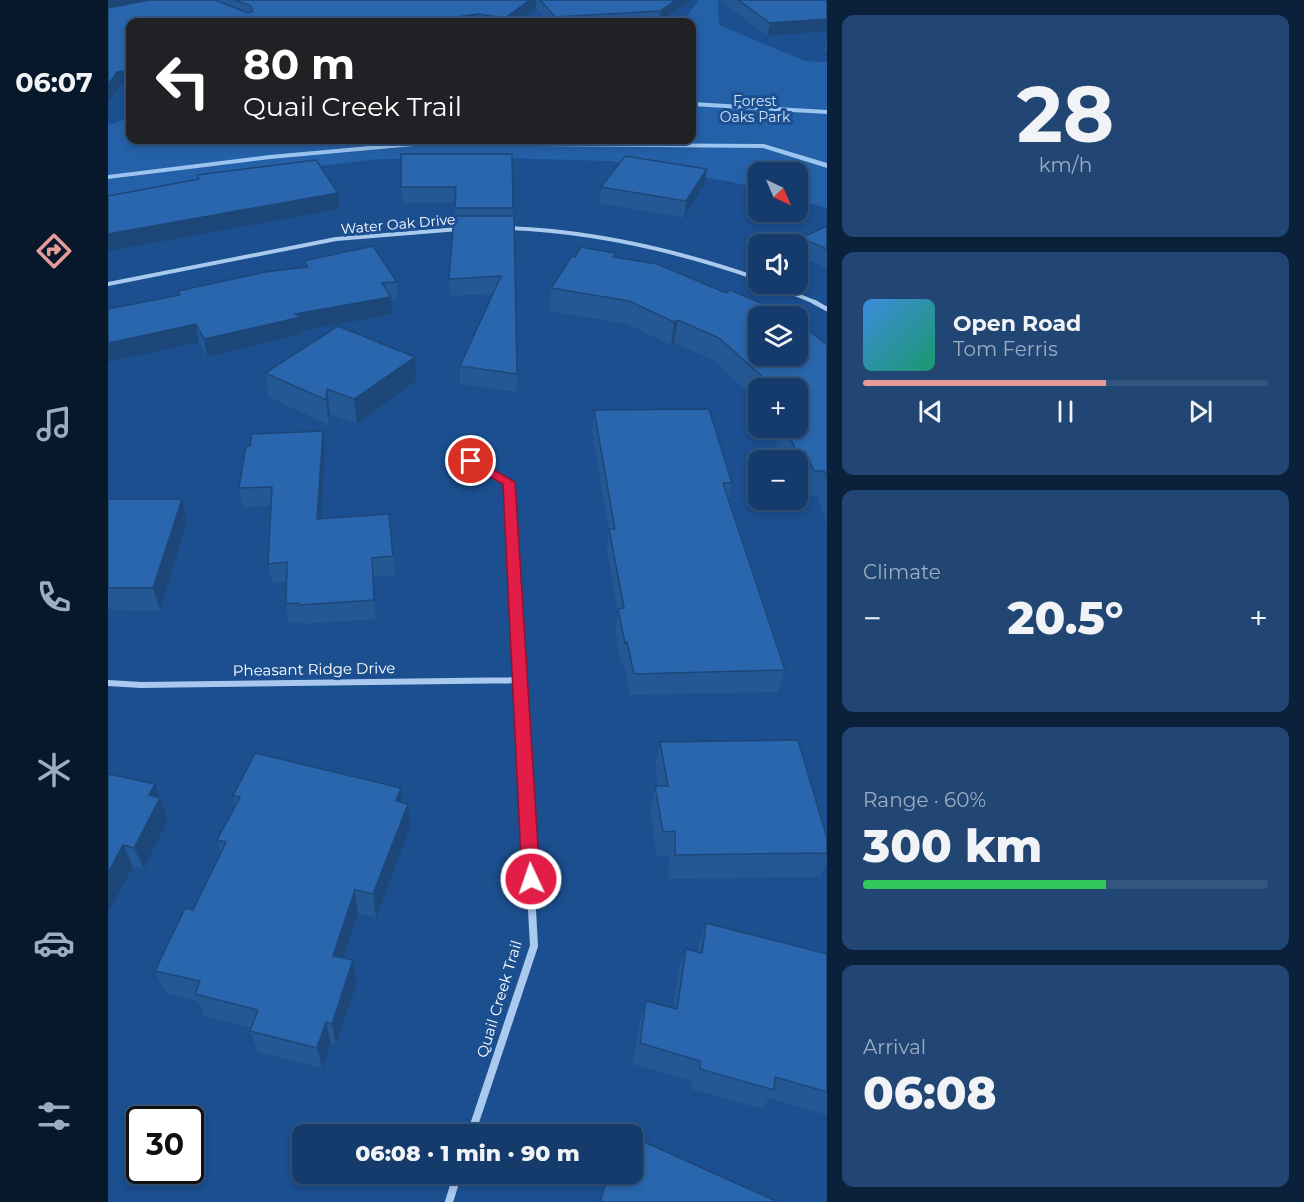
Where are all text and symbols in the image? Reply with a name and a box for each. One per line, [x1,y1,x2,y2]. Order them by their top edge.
text: 80 m [243,38,355,90]
icon: left [144,42,222,120]
text: 06:07 [15,66,93,99]
text: 28 [1017,66,1114,162]
text: Quail Creek Trail [243,90,462,123]
park label: Forest Oaks Park [720,92,791,126]
text: km/h [1039,153,1092,177]
north arrow [748,162,808,222]
map controls [748,162,808,510]
street label: Water Oak Drive [340,210,456,238]
icon: directions [33,230,75,272]
button: sound [748,234,808,294]
button: layers [748,306,808,366]
text: Open Road [953,310,1081,337]
text: Tom Ferris [953,337,1058,361]
button: + [748,378,808,438]
icon: previous [914,395,947,428]
icon: pause [1049,395,1082,428]
icon: next [1184,395,1217,428]
icon: music [33,403,75,445]
pin [445,435,496,486]
icon: arrive [454,444,487,477]
button: − [748,450,808,510]
text: Climate [863,560,941,584]
icon: phone [33,576,75,618]
text: 20.5° [1008,590,1123,645]
text: − [863,598,882,638]
text: + [1249,598,1268,638]
street label: Pheasant Ridge Drive [233,658,395,680]
icon: climate [33,749,75,791]
text: Range · 60% [863,788,986,812]
text: 300 km [863,818,1042,873]
position arrow [499,847,563,911]
icon: car [33,922,75,964]
street label: Quail Creek Trail [472,938,526,1060]
text: Arrival [863,1035,926,1059]
text: 06:08 [863,1065,997,1120]
icon: filters [33,1095,75,1137]
speed limit sign: 30 [126,1106,204,1184]
text: 06:08 · 1 min · 90 m [355,1140,580,1167]

